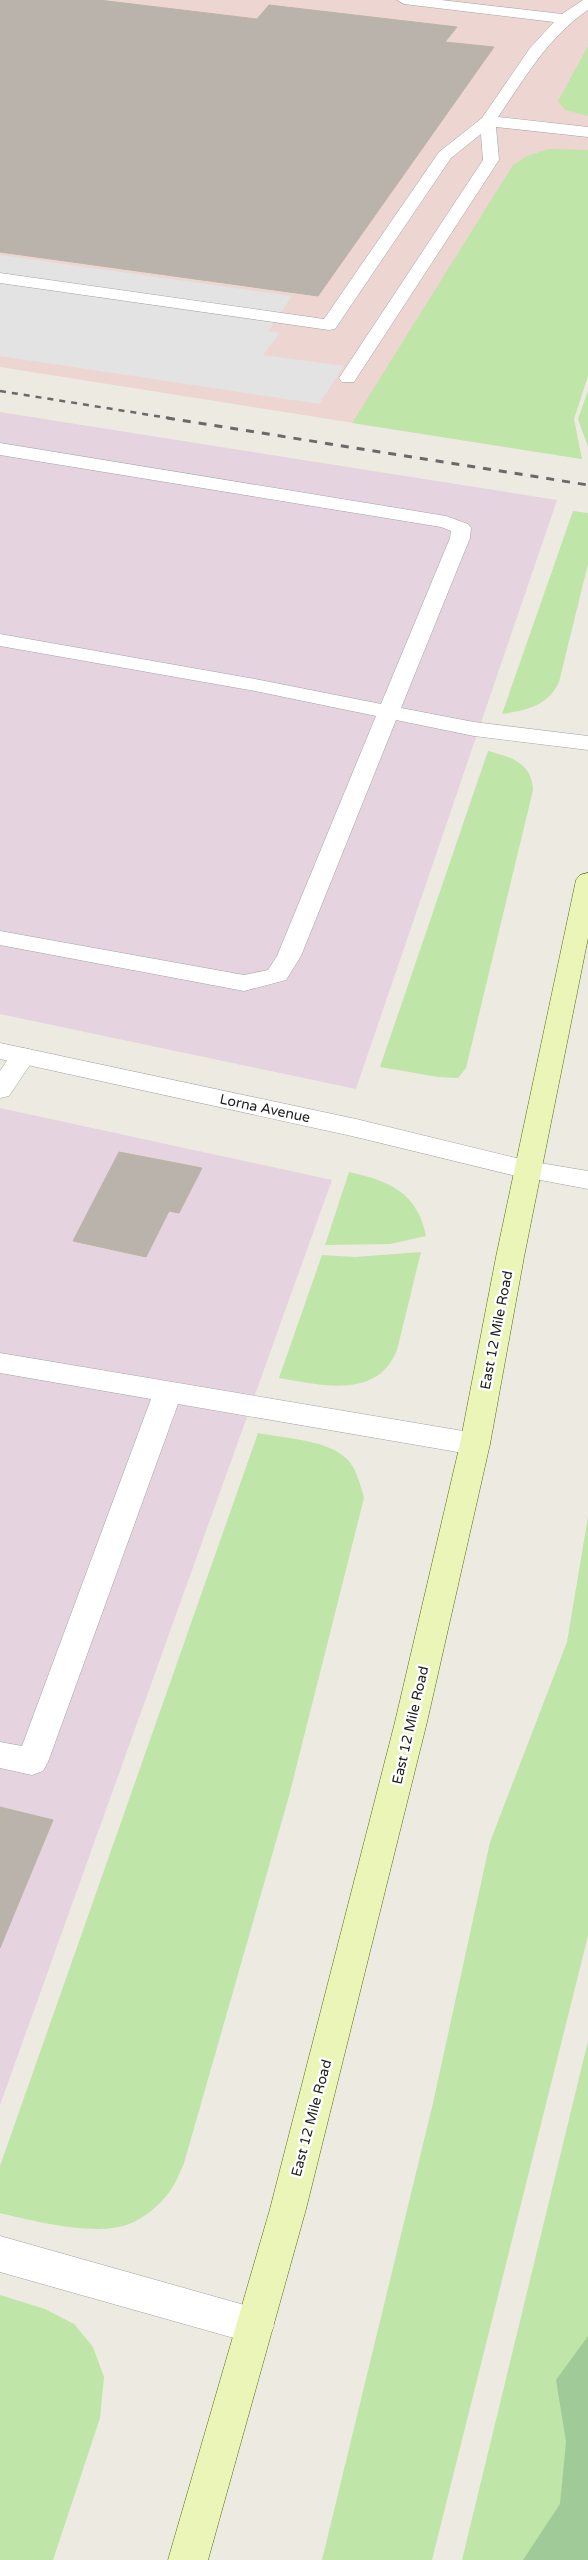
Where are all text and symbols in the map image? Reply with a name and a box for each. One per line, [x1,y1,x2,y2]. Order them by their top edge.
street label: Lorna Avenue [218,1091,312,1126]
street label: East 12 Mile Road [477,1269,516,1391]
street label: East 12 Mile Road [389,1664,432,1786]
street label: East 12 Mile Road [288,2058,335,2179]

